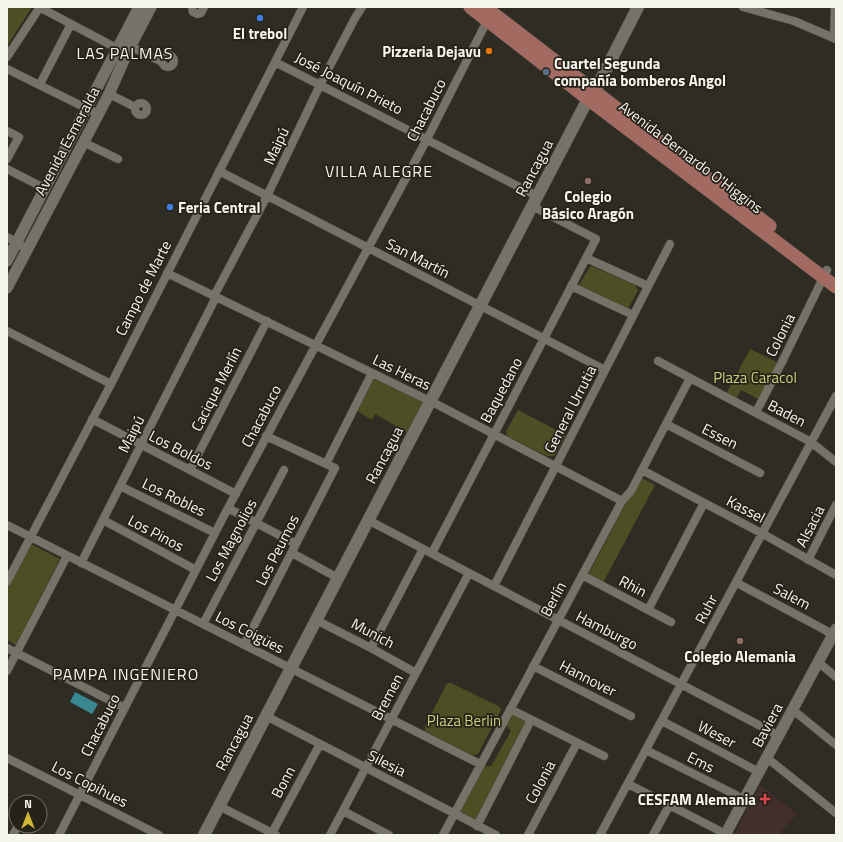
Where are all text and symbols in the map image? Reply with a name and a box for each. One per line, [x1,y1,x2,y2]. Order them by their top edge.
marker: El trebol [255,13,265,23]
place label: El trebol [233,22,287,45]
place label: Pizzeria Dejavu [382,40,481,63]
district label: LAS PALMAS [76,41,174,65]
street label: José Joaquín Prieto [291,46,407,120]
marker: Pizzeria Dejavu [484,46,494,56]
place label: Cuartel Segunda compañía bomberos Angol [554,52,726,92]
marker: Cuartel Segunda compañía bomberos Angol [541,67,551,77]
street label: Chacabuco [400,74,452,146]
street label: Avenida Esmeralda [29,82,106,200]
street label: Avenida Bernardo O'Higgins [614,95,768,219]
street label: Maipú [257,123,295,169]
street label: Rancagua [509,135,559,201]
district label: VILLA ALEGRE [325,159,433,183]
marker: Colegio Básico Aragón [583,176,593,186]
place label: Colegio Básico Aragón [542,185,634,225]
place label: Feria Central [178,196,261,219]
marker: Feria Central [165,202,175,212]
street label: San Martín [382,232,454,284]
street label: Campo de Marte [109,236,177,340]
street label: Colonia [759,309,801,361]
street label: Cacique Merlín [185,343,247,435]
street label: Las Heras [369,348,435,396]
street label: Baquedano [474,353,528,427]
street label: General Urrutia [538,361,602,457]
park label: Plaza Caracol [713,366,797,389]
street label: Chacabuco [235,381,287,451]
street label: Baden [764,393,810,433]
street label: Maipú [112,411,150,457]
street label: Essen [698,417,742,455]
street label: Rancagua [359,422,409,488]
street label: Los Boldos [145,424,217,476]
street label: Los Robles [138,472,210,522]
street label: Kassel [722,489,770,529]
street label: Los Magnolios [200,495,262,585]
street label: Alsacia [790,501,831,551]
street label: Los Pinos [124,509,188,557]
street label: Los Peumos [249,510,305,590]
street label: Rhin [615,569,651,603]
street label: Berlín [534,577,572,621]
street label: Salem [769,577,815,615]
street label: Ruhr [689,590,723,628]
street label: Los Coigües [211,605,289,659]
street label: Hamburgo [572,605,642,655]
street label: Munich [347,612,399,654]
marker: Colegio Alemania [735,636,745,646]
place label: Colegio Alemania [684,645,796,668]
street label: Hannover [555,654,621,702]
district label: PAMPA INGENIERO [53,662,199,686]
street label: Bremen [365,670,409,724]
street label: Chacabuco [74,689,126,761]
street label: Baviera [746,698,789,751]
street label: Rancagua [209,709,259,775]
park label: Plaza Berlin [427,709,501,732]
street label: Weser [694,714,740,754]
street label: Silesia [364,744,411,783]
street label: Ems [683,745,719,779]
street label: Los Copihues [48,755,132,813]
street label: Colonia [519,756,561,808]
street label: Bonn [265,762,301,802]
place label: CESFAM Alemania [638,788,756,811]
marker: CESFAM Alemania [759,793,771,805]
north arrow [8,794,48,834]
text: N [24,796,32,812]

